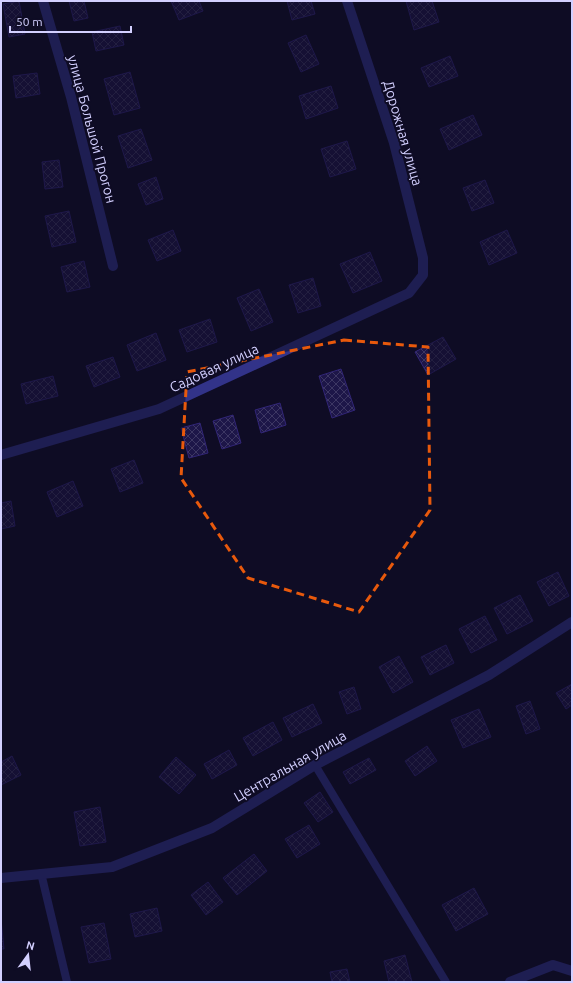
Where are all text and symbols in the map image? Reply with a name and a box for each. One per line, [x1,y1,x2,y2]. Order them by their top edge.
scale bar [10,8,131,34]
text: 50 m [16,15,43,28]
street label: улица Большой Прогон [64,53,120,205]
street label: Дорожная улица [380,78,426,188]
street label: Садовая улица [167,340,261,396]
street label: Центральная улица [231,727,349,805]
north arrow [8,935,48,975]
text: N [25,938,36,952]

